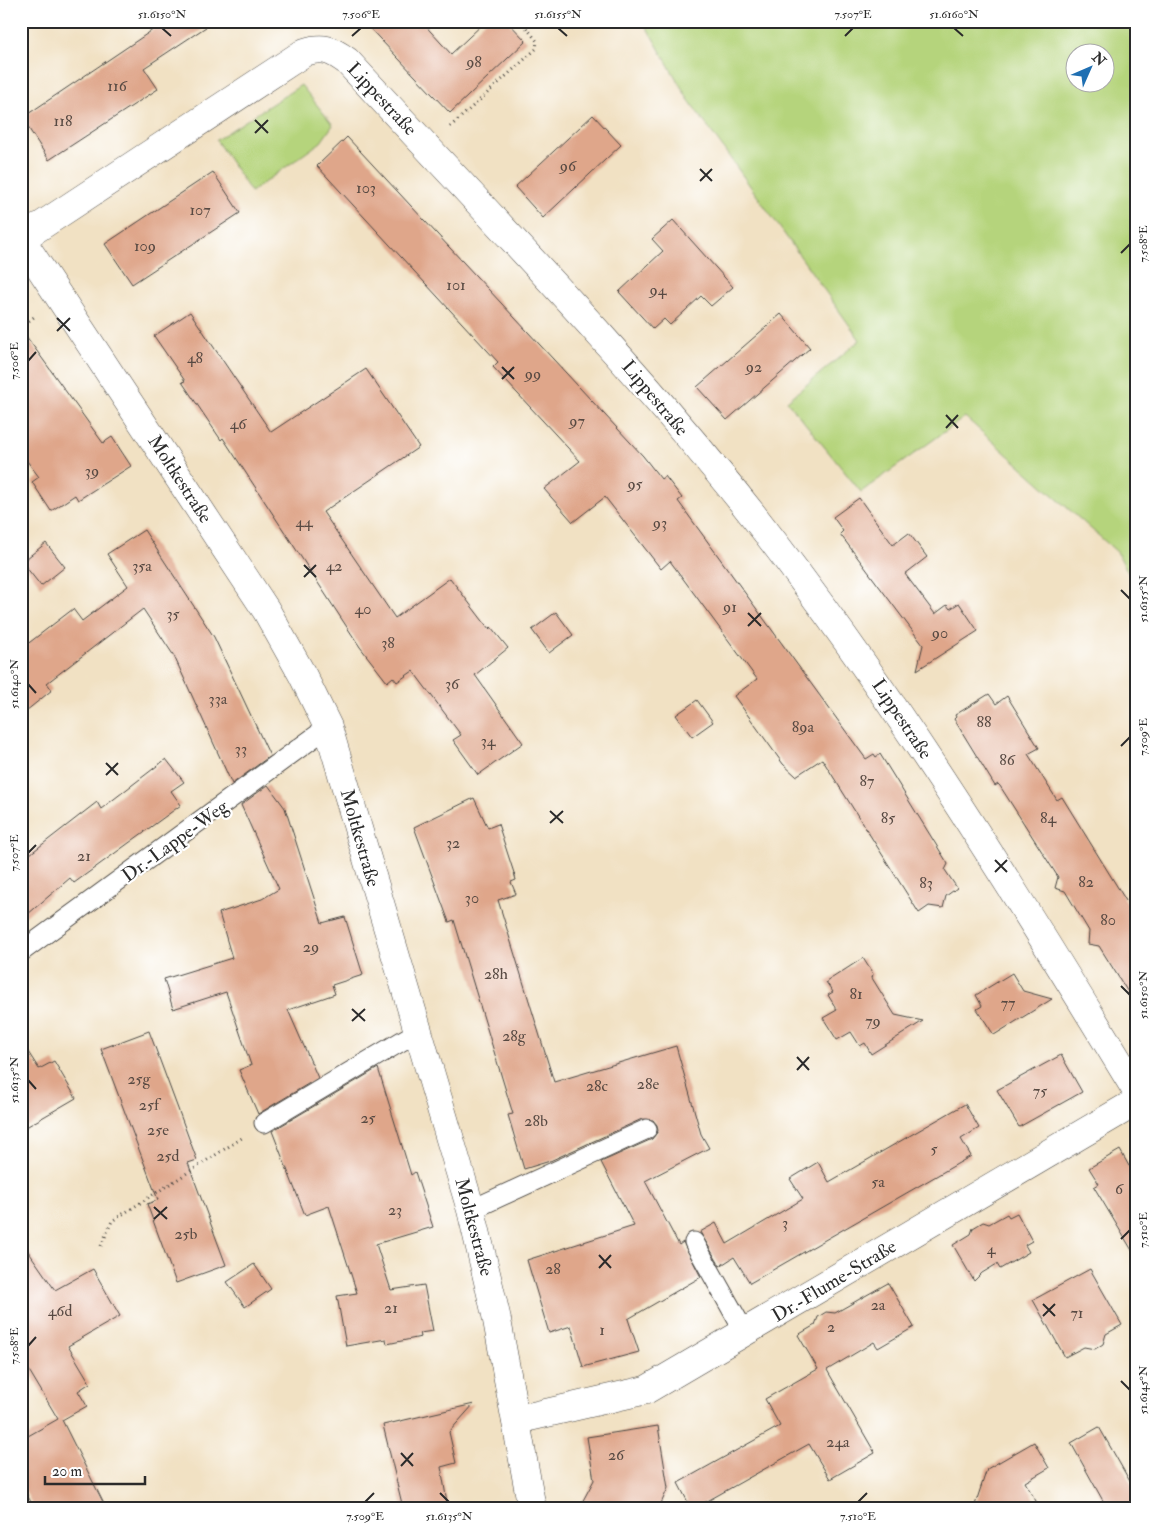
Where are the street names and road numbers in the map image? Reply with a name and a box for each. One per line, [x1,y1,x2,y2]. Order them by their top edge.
street label: Lippestraße [341,57,422,141]
street label: Lippestraße [616,355,694,442]
street label: Moltkestraße [143,430,217,528]
street label: Lippestraße [866,674,938,764]
street label: Moltkestraße [335,786,385,890]
street label: Dr.-Lappe-Weg [117,794,234,888]
street label: Moltkestraße [449,1175,499,1279]
street label: Dr.-Flume-Straße [767,1234,901,1328]

